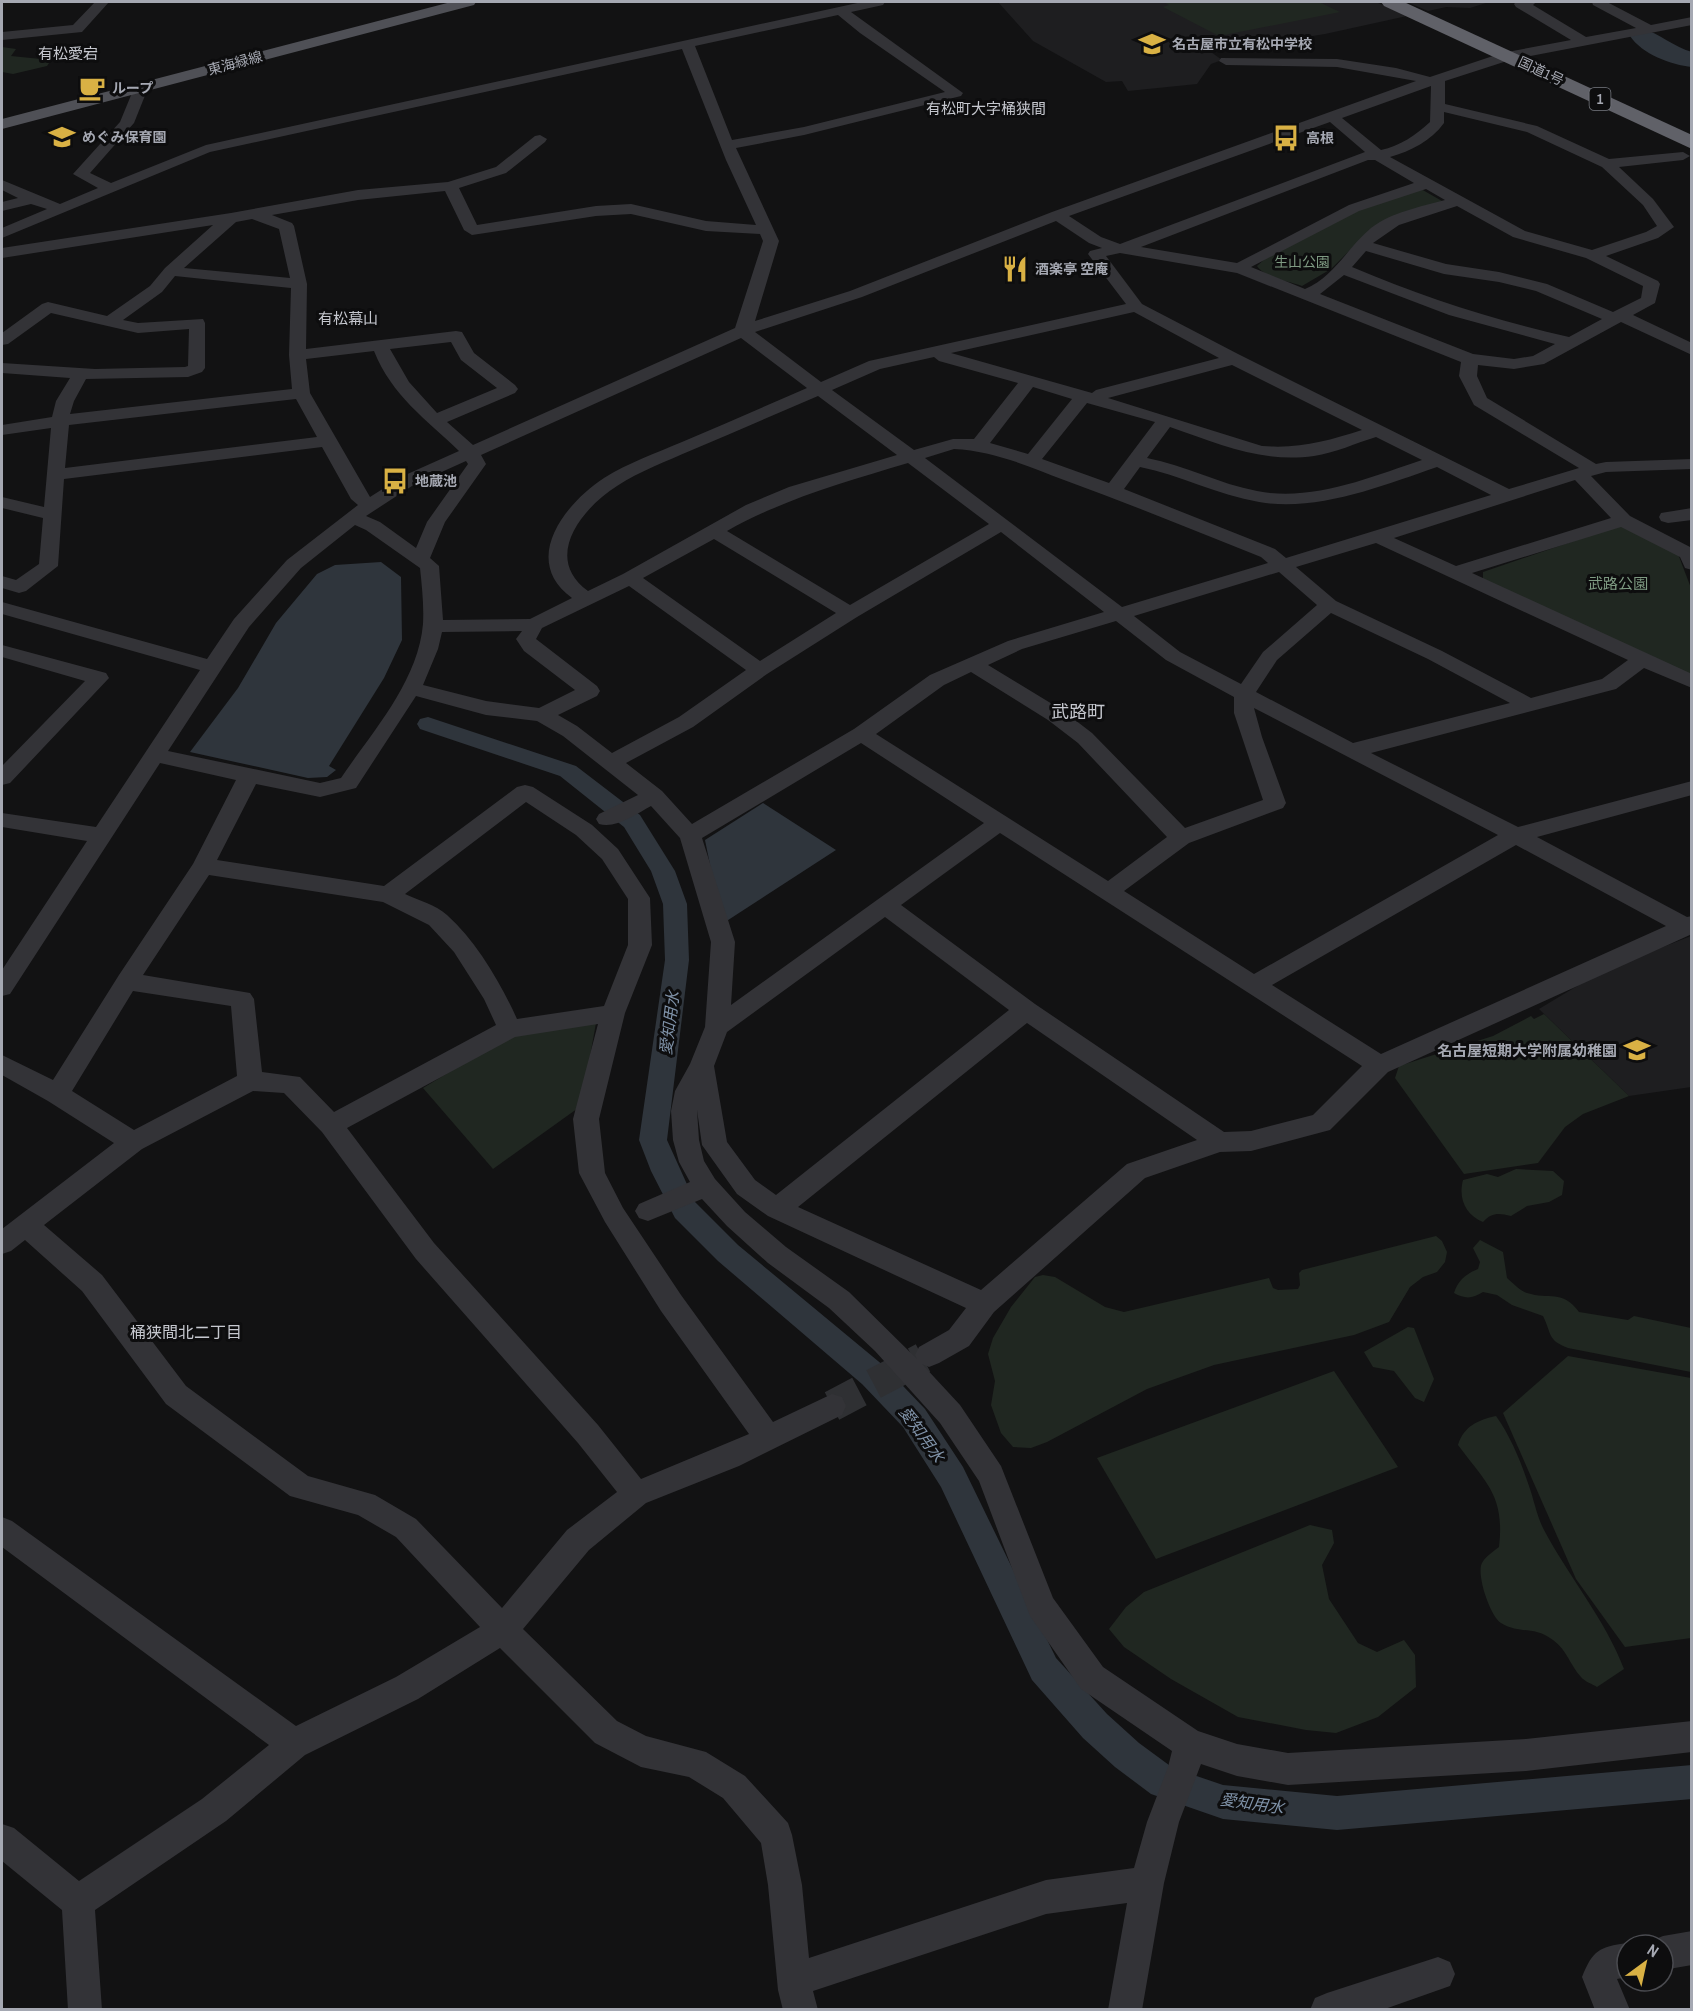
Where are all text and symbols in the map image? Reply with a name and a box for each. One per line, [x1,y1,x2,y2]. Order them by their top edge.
school or university icon: 名古屋市立有松中学校 [1137,29,1167,59]
place label: 名古屋市立有松中学校 [1172,35,1312,53]
district label: 有松愛宕 [38,43,98,64]
street label: 東海緑線 [206,47,264,79]
street label: 国道1号 [1515,53,1567,89]
cafe icon: ループ [77,73,107,103]
place label: ループ [112,79,153,97]
road number: 1 [1590,88,1610,110]
district label: 有松町大字桶狭間 [926,98,1046,119]
school or university icon: めぐみ保育園 [47,122,77,152]
bus stop icon: 高根 [1271,123,1301,153]
place label: めぐみ保育園 [82,128,166,146]
place label: 高根 [1306,129,1334,147]
park label: 生山公園 [1274,253,1330,271]
restaurant icon: 酒楽亭 空庵 [1000,254,1030,284]
place label: 酒楽亭 空庵 [1035,260,1108,278]
district label: 有松幕山 [318,308,378,329]
bus stop icon: 地蔵池 [380,466,410,496]
place label: 地蔵池 [415,472,457,490]
park label: 武路公園 [1588,573,1648,594]
district label: 武路町 [1051,699,1105,724]
water label: 愛知用水 [654,988,684,1056]
school or university icon: 名古屋短期大学附属幼稚園 [1622,1035,1652,1065]
place label: 名古屋短期大学附属幼稚園 [1437,1040,1617,1061]
district label: 桶狭間北二丁目 [130,1321,242,1343]
water label: 愛知用水 [894,1402,951,1468]
water label: 愛知用水 [1219,1788,1287,1819]
north arrow [1615,1933,1675,1993]
text: N [1643,1939,1663,1962]

